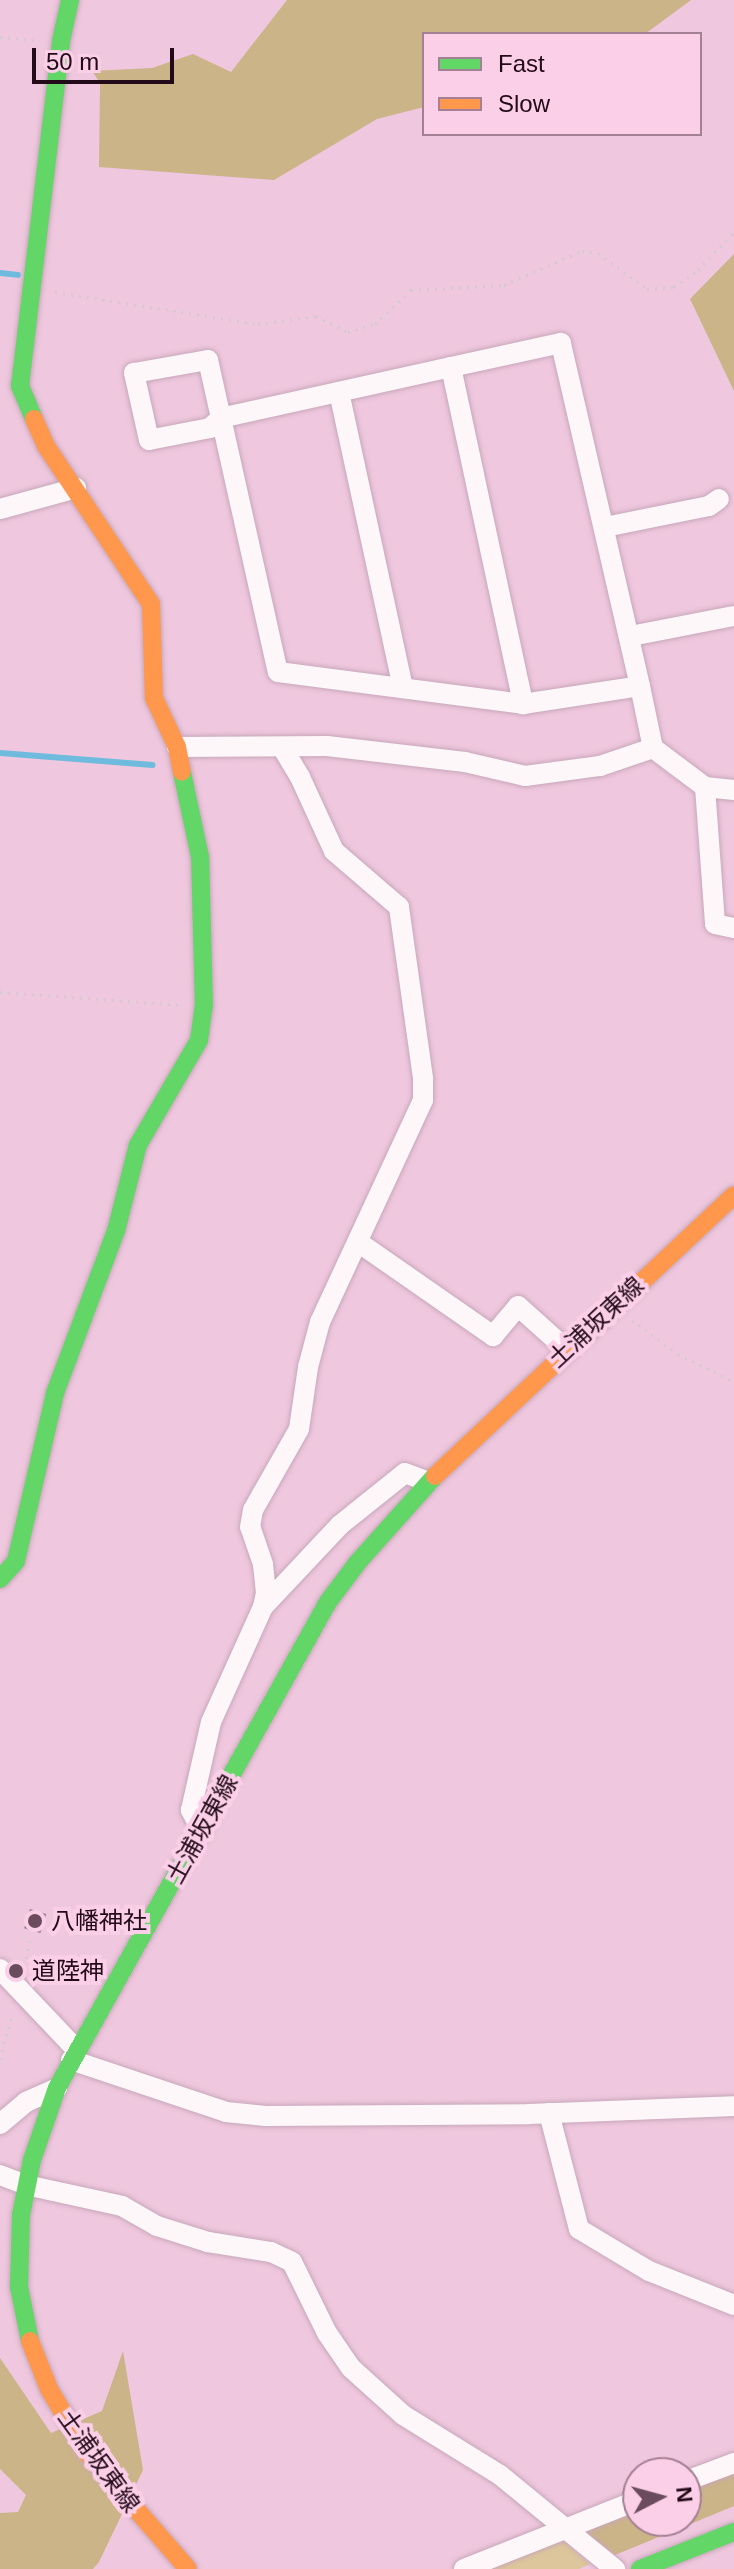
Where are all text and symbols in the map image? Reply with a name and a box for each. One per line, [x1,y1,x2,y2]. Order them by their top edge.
scale bar [36,32,178,82]
legend [422,32,702,136]
text: 50 m [46,48,99,75]
text: Fast [498,50,545,77]
text: Slow [498,90,550,117]
street label: 土浦坂東線 [542,1271,650,1373]
street label: 土浦坂東線 [160,1770,244,1888]
place label: 八幡神社 [51,1907,147,1935]
marker: 八幡神社 [26,1912,44,1930]
place label: 道陸神 [32,1957,104,1985]
marker: 道陸神 [7,1962,25,1980]
street label: 土浦坂東線 [52,2404,146,2518]
north arrow [622,2457,702,2537]
text: N [671,2485,698,2504]

